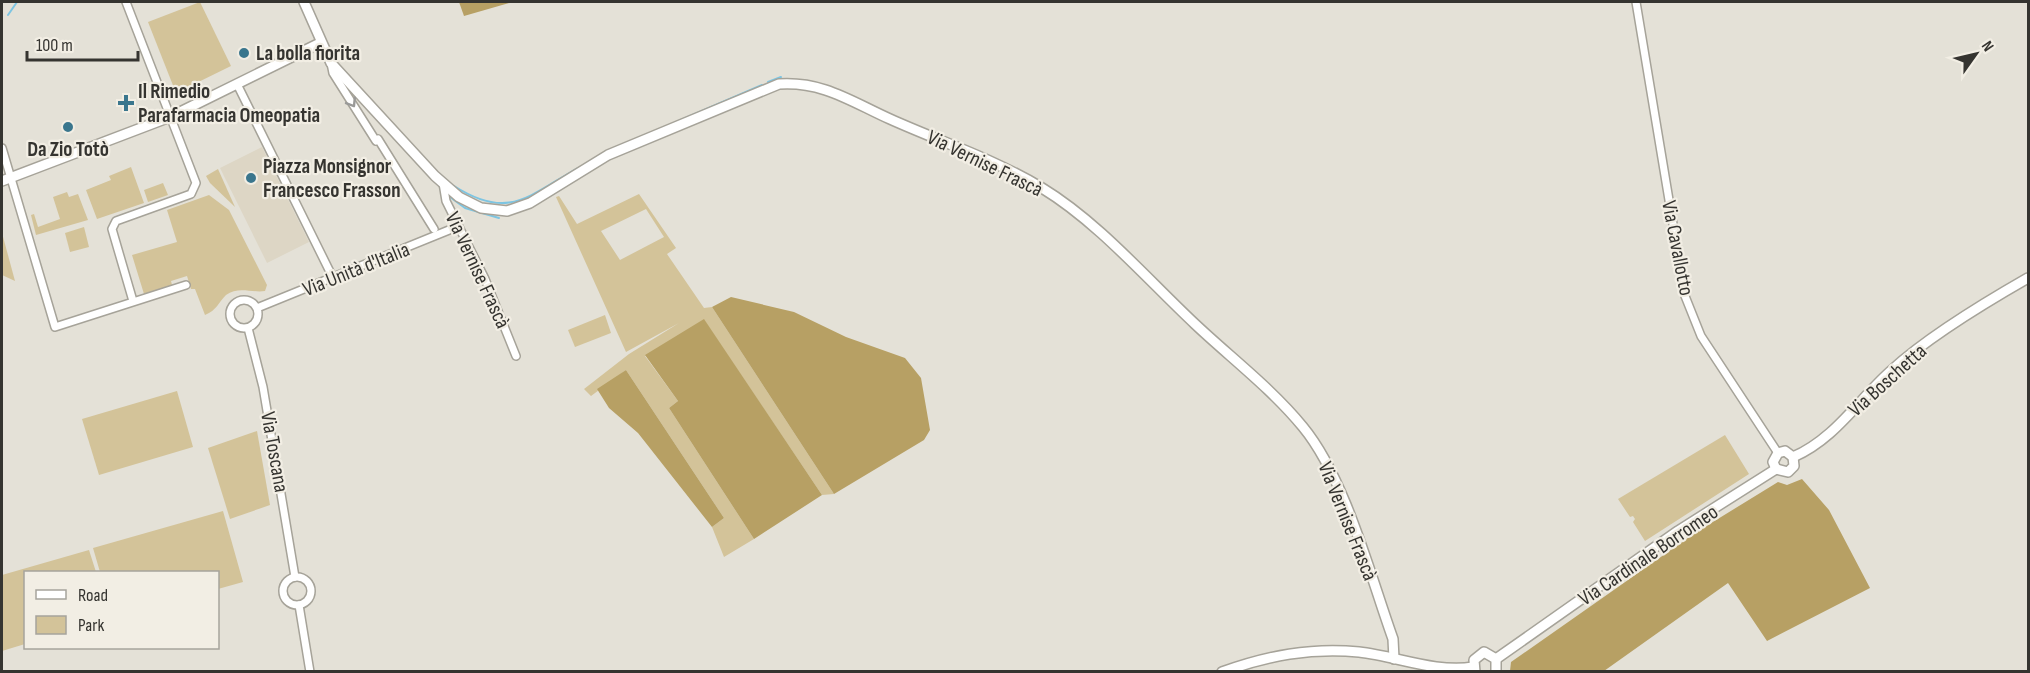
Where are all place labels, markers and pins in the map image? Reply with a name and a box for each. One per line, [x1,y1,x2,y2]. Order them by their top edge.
place label: La bolla fiorita [256,41,360,66]
marker: La bolla fiorita [237,46,251,60]
place label: Il Rimedio Parafarmacia Omeopatia [138,79,320,128]
marker: Il Rimedio Parafarmacia Omeopatia [119,96,133,110]
marker: Da Zio Totò [61,120,75,134]
place label: Da Zio Totò [27,137,109,162]
place label: Piazza Monsignor Francesco Frasson [263,154,401,203]
marker: Piazza Monsignor Francesco Frasson [244,171,258,185]

